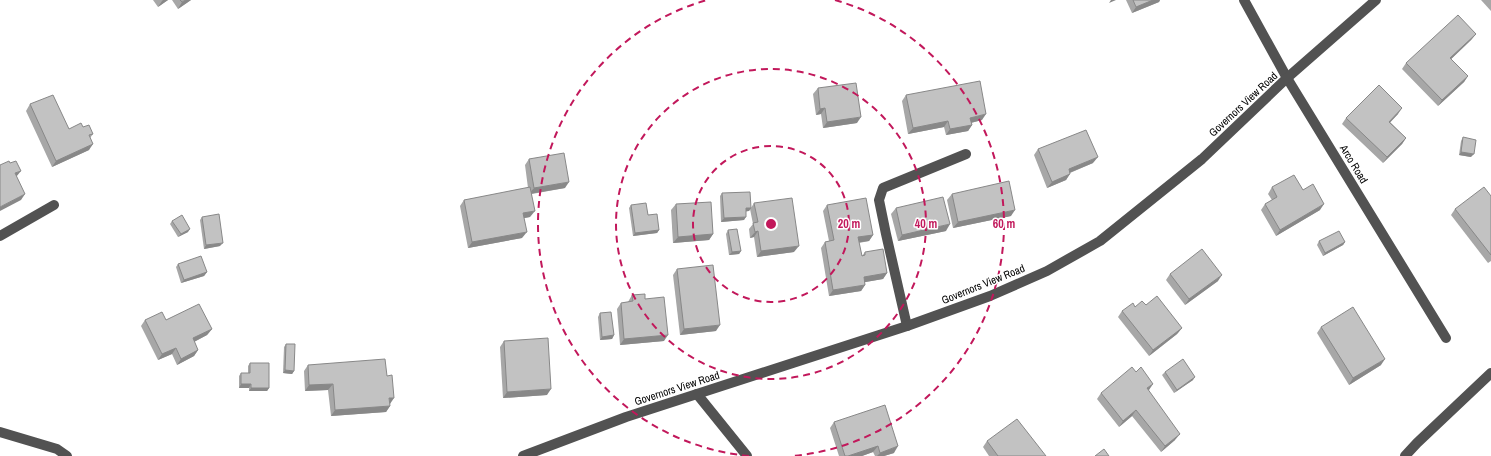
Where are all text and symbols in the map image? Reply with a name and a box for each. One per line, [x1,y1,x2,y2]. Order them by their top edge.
street label: Governors View Road [1206,69,1280,139]
street label: Arco Road [1337,141,1371,186]
text: 20 m [838,216,860,232]
text: 40 m [915,216,937,232]
text: 60 m [993,216,1015,232]
centre of rings [764,217,778,231]
street label: Governors View Road [939,261,1027,307]
street label: Governors View Road [633,368,721,408]

